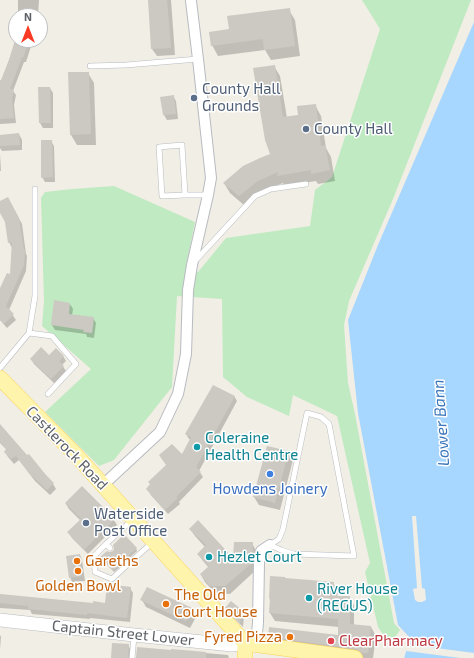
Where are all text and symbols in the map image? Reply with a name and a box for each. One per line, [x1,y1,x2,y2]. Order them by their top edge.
north arrow [8,8,48,48]
text: N [24,10,32,23]
place label: County Hall Grounds [202,80,280,115]
marker: County Hall Grounds [189,93,199,103]
place label: County Hall [314,120,392,138]
marker: County Hall [301,124,311,134]
water label: Lower Bann [428,379,454,467]
street label: Castlerock Road [22,402,112,494]
place label: Coleraine Health Centre [205,429,298,464]
marker: Coleraine Health Centre [192,442,202,452]
marker: Howdens Joinery [265,469,275,479]
place label: Howdens Joinery [212,480,328,498]
place label: Waterside Post Office [94,505,167,540]
marker: Waterside Post Office [81,518,91,528]
place label: Hezlet Court [217,548,302,566]
place label: Gareths [85,552,139,570]
marker: Hezlet Court [204,552,214,562]
marker: Gareths [72,556,82,566]
marker: Golden Bowl [73,566,83,576]
place label: Golden Bowl [35,577,121,595]
place label: River House (REGUS) [317,580,398,615]
place label: The Old Court House [174,586,257,621]
marker: River House (REGUS) [304,593,314,603]
marker: The Old Court House [161,599,171,609]
street label: Captain Street Lower [51,617,195,649]
place label: Fyred Pizza [204,628,282,646]
marker: Fyred Pizza [285,632,295,642]
place label: ClearPharmacy [339,632,443,650]
marker: ClearPharmacy [326,636,336,646]

